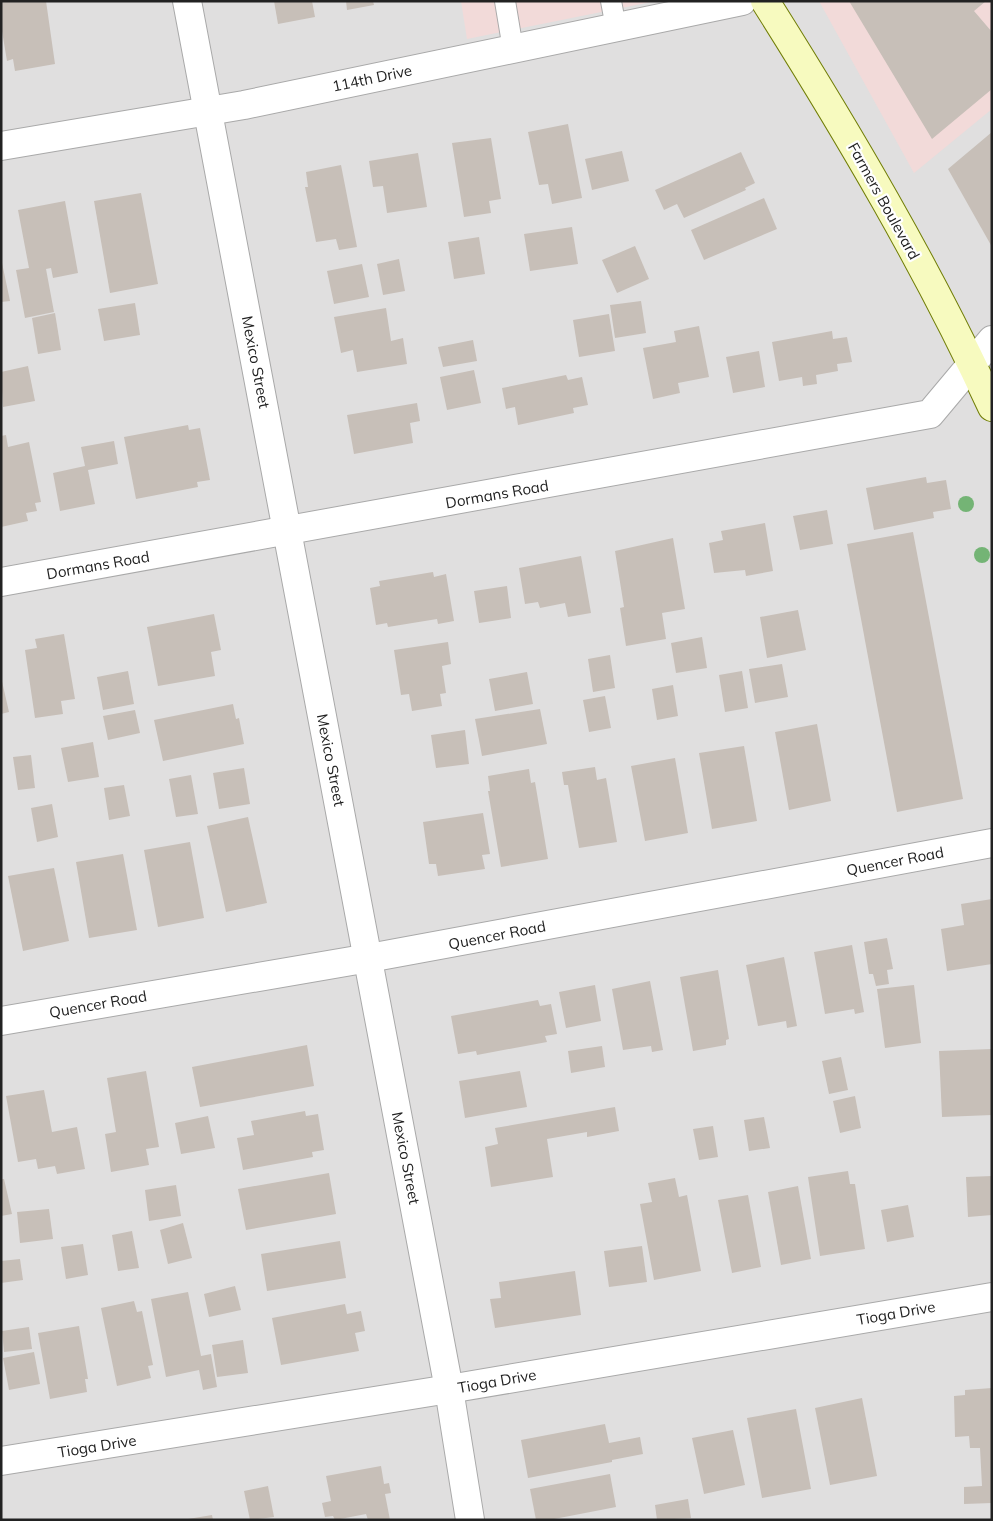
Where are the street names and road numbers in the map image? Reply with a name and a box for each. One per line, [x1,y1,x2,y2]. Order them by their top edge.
street label: 114th Drive [330,60,414,96]
street label: Farmers Boulevard [844,139,924,263]
street label: Mexico Street [238,314,274,410]
street label: Dormans Road [444,476,550,512]
street label: Dormans Road [45,547,151,583]
street label: Mexico Street [313,712,349,808]
street label: Quencer Road [845,842,945,880]
street label: Quencer Road [447,916,547,954]
street label: Quencer Road [48,986,148,1022]
street label: Mexico Street [388,1110,424,1206]
street label: Tioga Drive [855,1297,937,1329]
street label: Tioga Drive [456,1365,538,1397]
street label: Tioga Drive [56,1430,138,1462]

